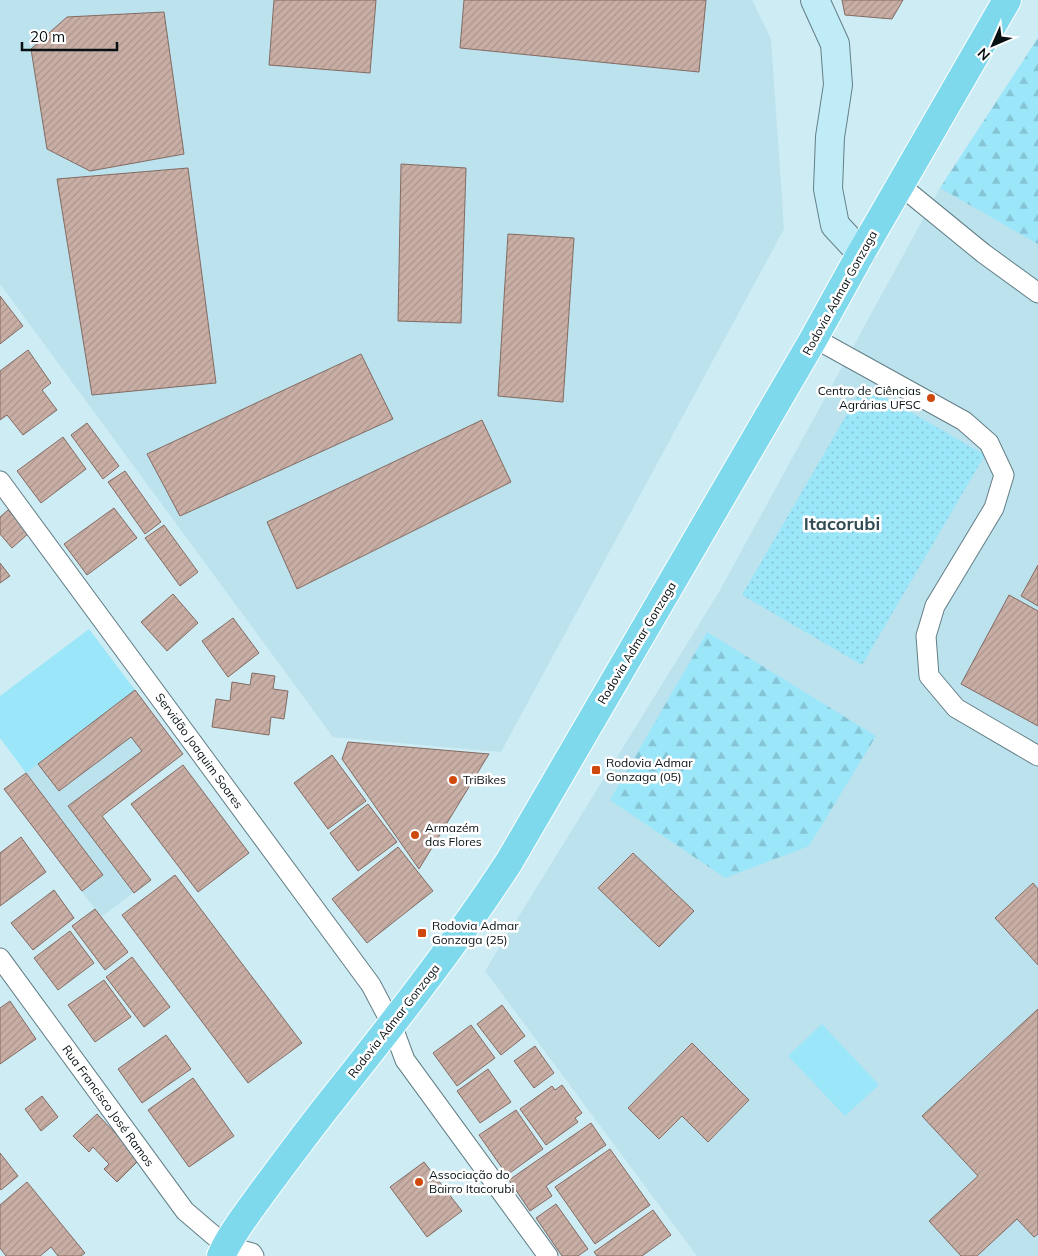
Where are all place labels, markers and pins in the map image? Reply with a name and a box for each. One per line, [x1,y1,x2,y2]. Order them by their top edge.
place label: Centro de Ciências Agrárias UFSC [818,383,921,412]
marker: Centro de Ciências Agrárias UFSC [925,392,937,404]
place label: Rodovia Admar Gonzaga (05) [606,755,693,784]
marker: Rodovia Admar Gonzaga (05) [590,764,602,776]
place label: TriBikes [463,772,506,787]
marker: TriBikes [447,774,459,786]
place label: Armazém das Flores [425,820,482,849]
marker: Armazém das Flores [409,829,421,841]
place label: Rodovia Admar Gonzaga (25) [432,918,519,947]
marker: Rodovia Admar Gonzaga (25) [416,927,428,939]
place label: Associação do Bairro Itacorubi [429,1167,514,1196]
marker: Associação do Bairro Itacorubi [413,1176,425,1188]

